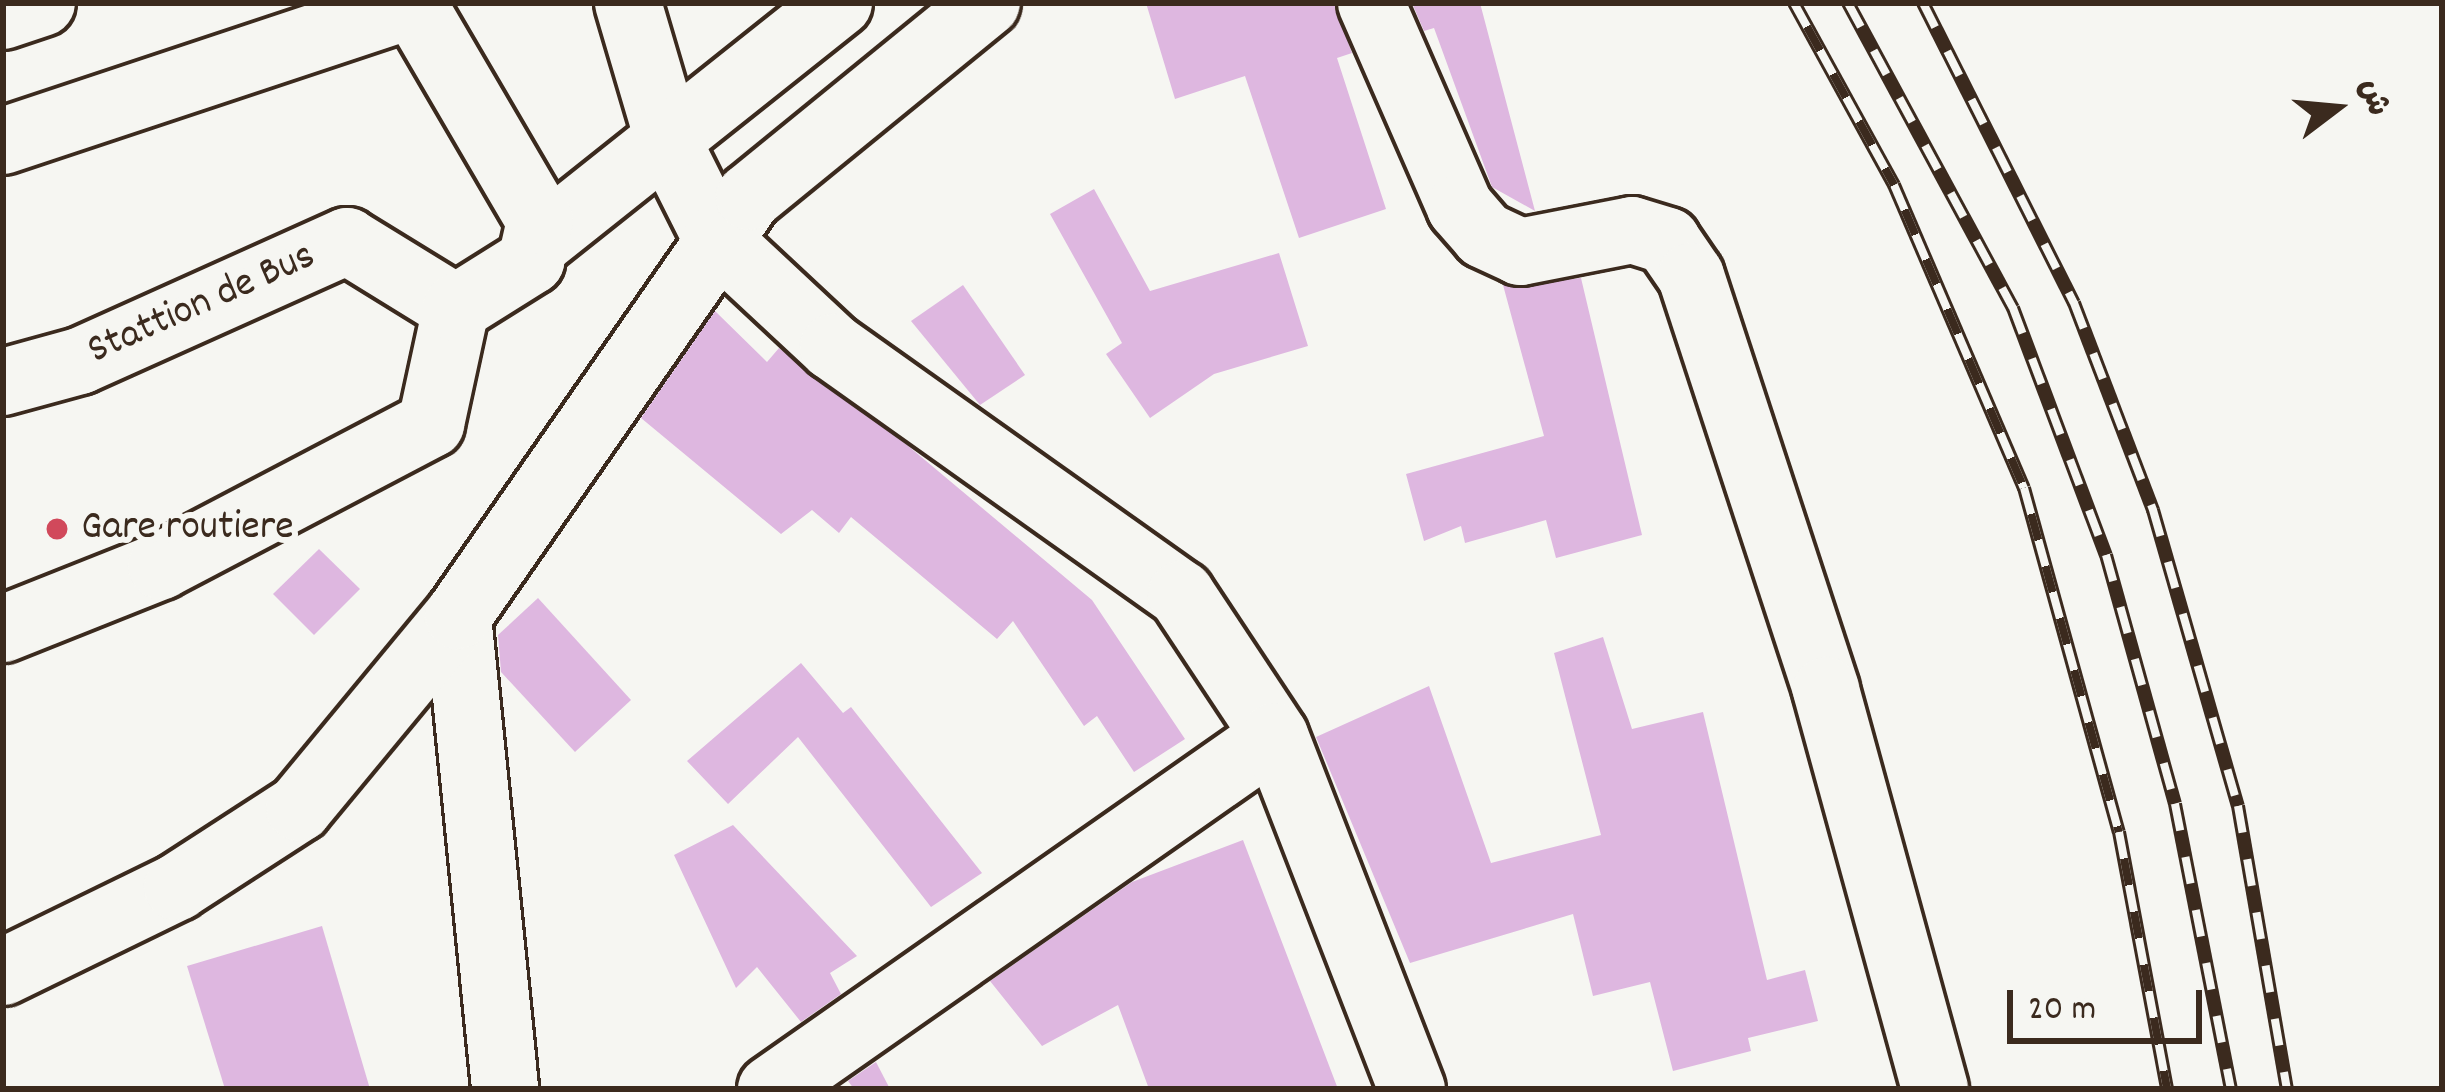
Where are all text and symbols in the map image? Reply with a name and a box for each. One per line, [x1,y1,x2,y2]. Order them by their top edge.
north arrow [2277,48,2397,168]
text: ش [2344,74,2400,122]
street label: Stattion de Bus [80,232,324,378]
place label: Gare routiere [81,504,294,554]
marker: Gare routiere [44,516,70,542]
scale bar [2013,966,2208,1040]
text: 20 m [2028,985,2096,1037]

